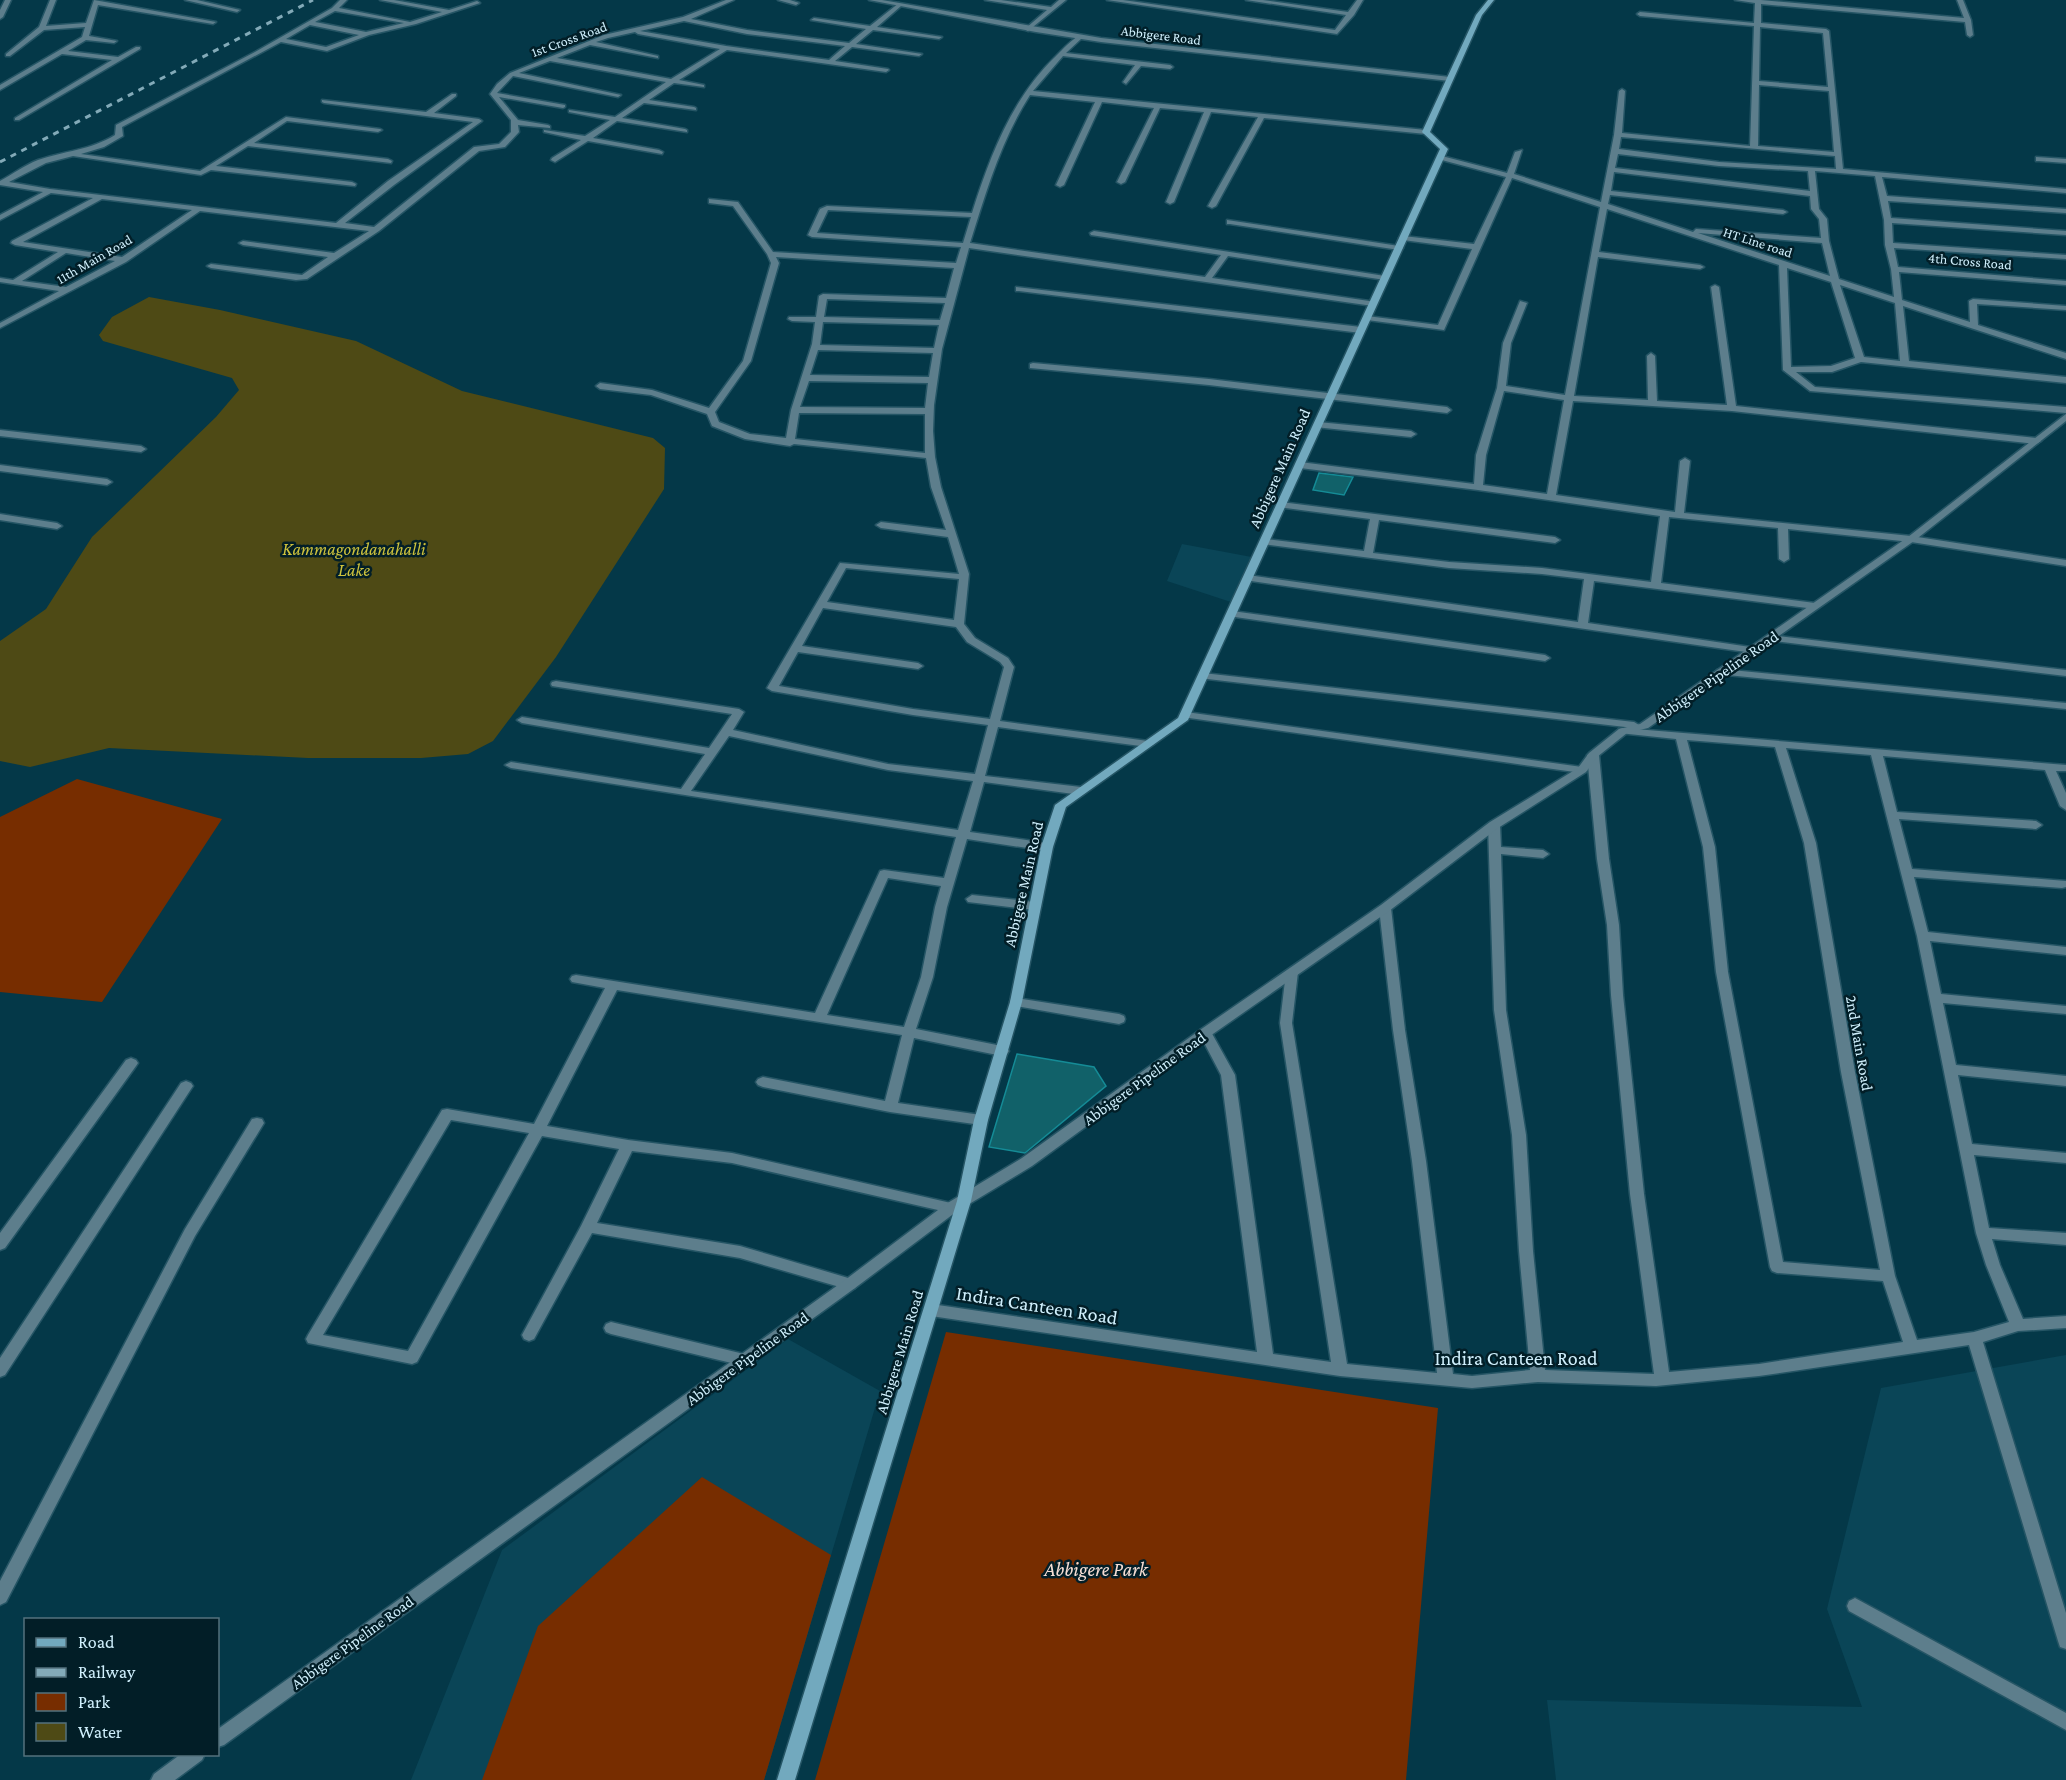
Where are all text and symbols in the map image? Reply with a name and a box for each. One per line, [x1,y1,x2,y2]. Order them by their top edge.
street label: 1st Cross Road [529,18,610,60]
street label: Abbigere Road [1120,22,1203,48]
street label: HT Line road [1721,223,1795,261]
street label: 11th Main Road [53,231,135,287]
street label: 4th Cross Road [1928,249,2013,273]
street label: Abbigere Main Road [1246,405,1315,531]
water label: Kammagondanahalli Lake [282,539,426,580]
street label: Abbigere Pipeline Road [1651,627,1782,726]
street label: Abbigere Main Road [1001,819,1047,949]
street label: 2nd Main Road [1843,994,1876,1093]
street label: Abbigere Pipeline Road [1080,1028,1210,1129]
street label: Indira Canteen Road [955,1281,1120,1329]
street label: Abbigere Main Road [873,1288,928,1416]
street label: Abbigere Pipeline Road [683,1308,813,1409]
street label: Indira Canteen Road [1434,1347,1598,1369]
park label: Abbigere Park [1043,1558,1149,1581]
street label: Abbigere Pipeline Road [288,1592,418,1693]
legend [24,1618,219,1756]
text: Road [78,1632,115,1652]
text: Railway [78,1662,136,1682]
text: Park [78,1692,110,1712]
text: Water [78,1722,123,1742]

